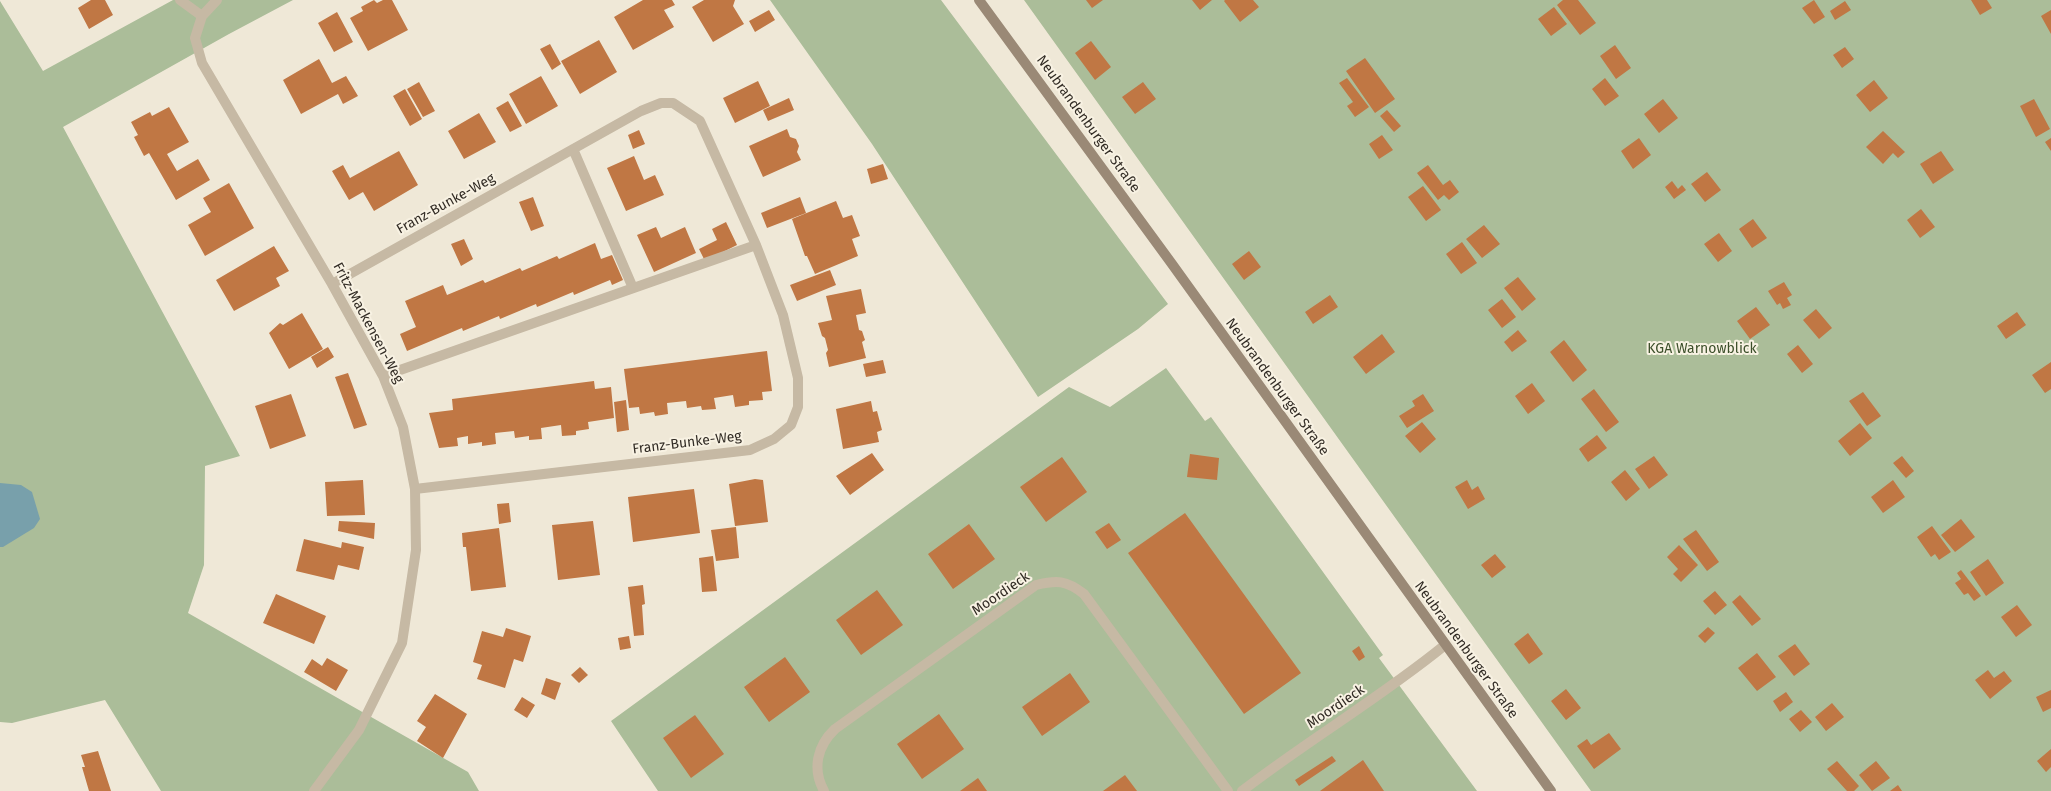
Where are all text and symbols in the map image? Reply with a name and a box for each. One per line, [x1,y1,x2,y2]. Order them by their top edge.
street label: Neubrandenburger Straße [1033,52,1143,196]
street label: Franz-Bunke-Weg [394,170,498,238]
street label: Fritz-Mackensen-Weg [329,260,407,386]
street label: Neubrandenburger Straße [1222,315,1332,459]
park label: KGA Warnowblick [1647,341,1757,357]
street label: Franz-Bunke-Weg [631,428,743,458]
street label: Moordieck [969,569,1033,619]
street label: Neubrandenburger Straße [1411,578,1521,722]
street label: Moordieck [1304,682,1368,732]

